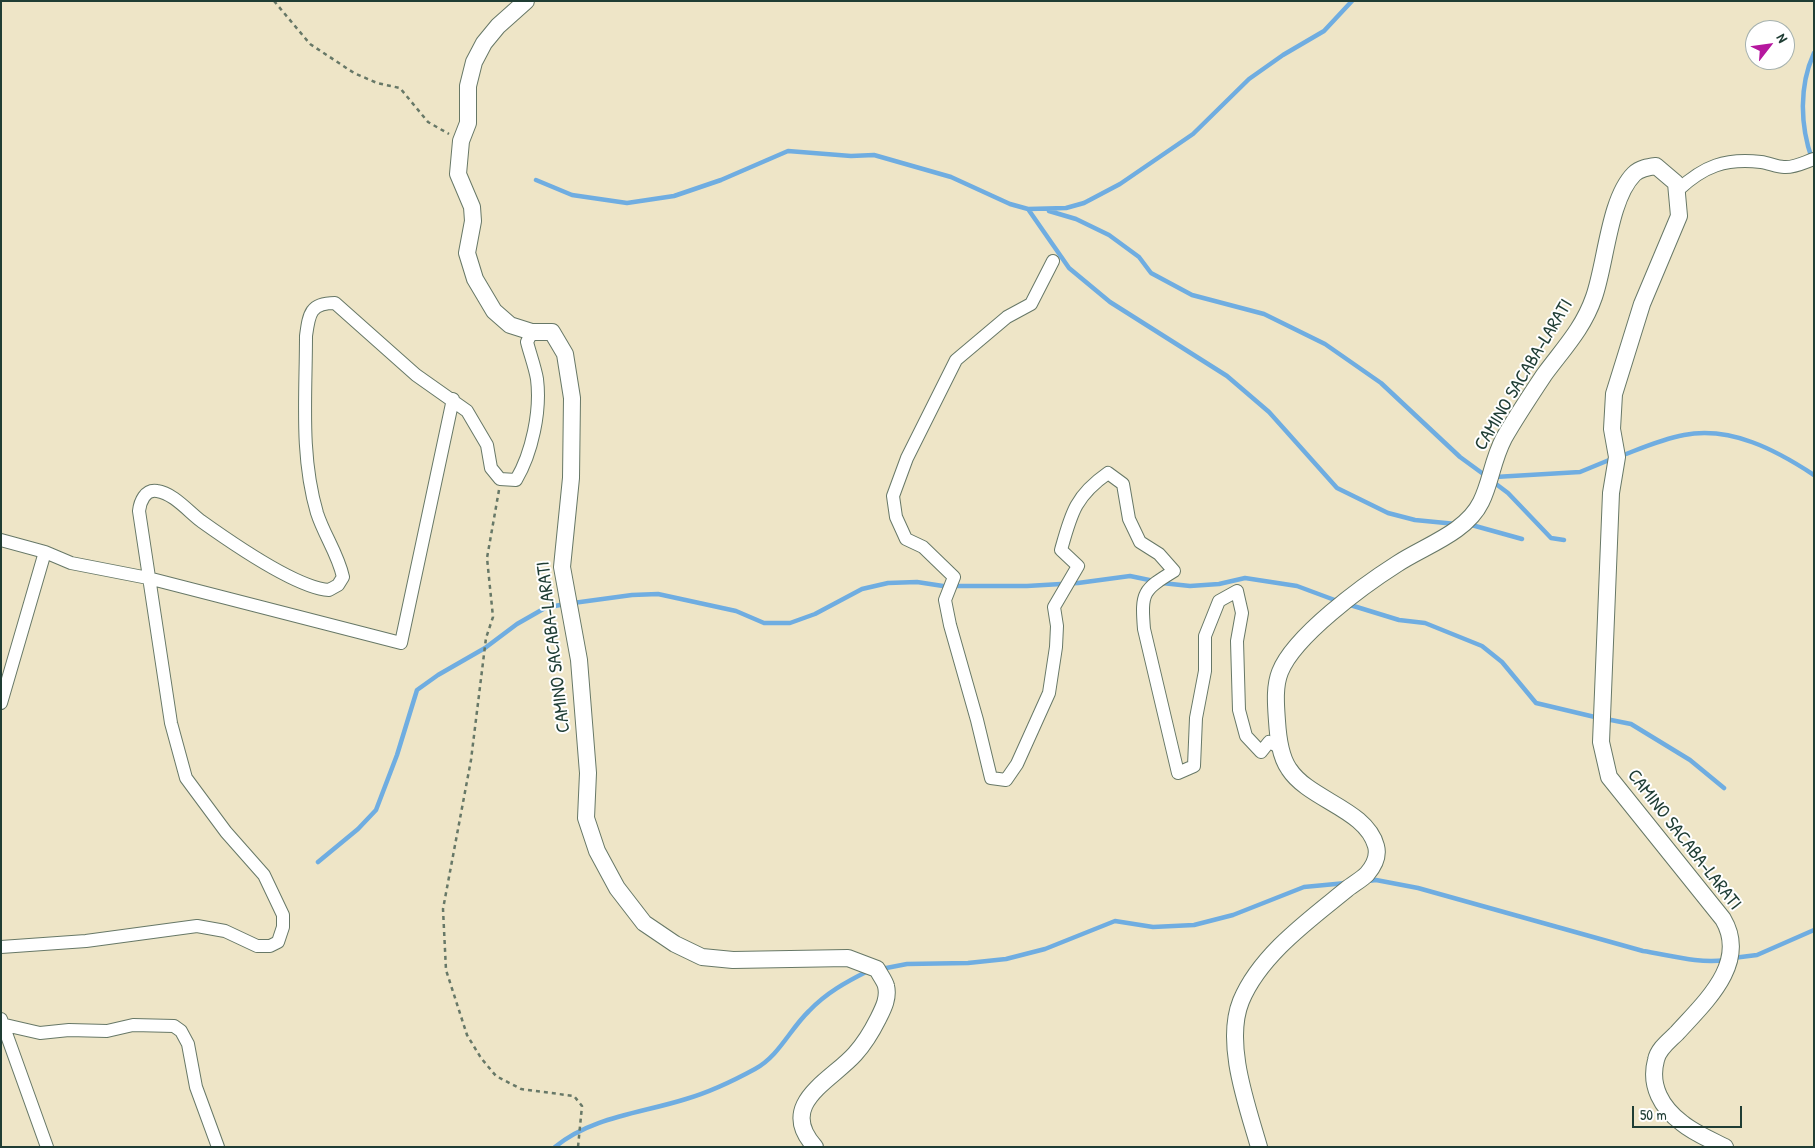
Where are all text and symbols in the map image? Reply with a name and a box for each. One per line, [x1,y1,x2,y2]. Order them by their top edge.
north arrow [1745,20,1795,70]
text: N [1772,30,1793,46]
street label: CAMINO SACABA-LARATI [1470,295,1578,455]
street label: CAMINO SACABA-LARATI [532,560,576,734]
street label: CAMINO SACABA-LARATI [1622,765,1746,915]
scale bar [1635,1096,1745,1128]
text: 50 m [1640,1104,1667,1125]

